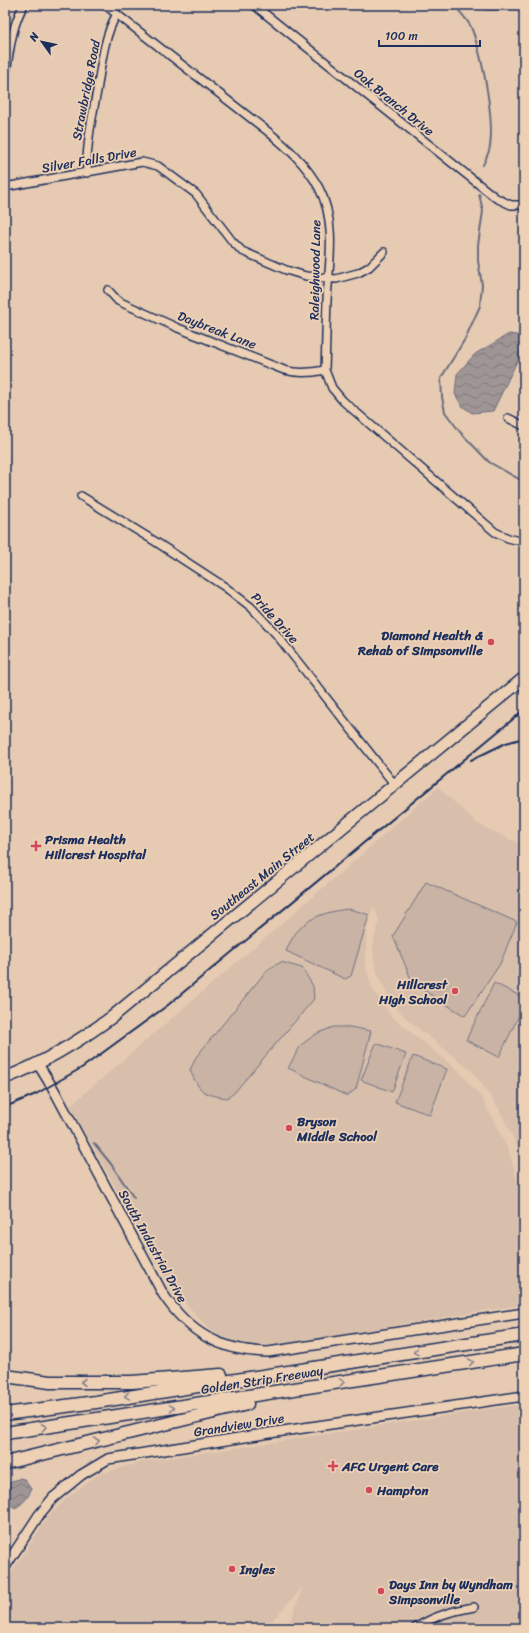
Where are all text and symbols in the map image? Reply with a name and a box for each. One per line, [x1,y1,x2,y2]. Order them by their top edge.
north arrow [22,22,62,62]
scale bar [379,22,480,48]
text: 100 m [385,25,418,47]
text: N [23,28,44,46]
street label: Strawbridge Road [65,37,107,142]
street label: Oak Branch Drive [349,62,440,142]
street label: Silver Falls Drive [40,140,139,180]
street label: Raleighwood Lane [303,219,327,320]
street label: Daybreak Lane [174,304,260,356]
street label: Pride Drive [245,587,305,649]
place label: Diamond Health & Rehab of Simpsonville [357,624,484,662]
marker: Diamond Health & Rehab of Simpsonville [486,637,496,647]
street label: Southeast Main Street [204,826,320,926]
place label: Prisma Health Hillcrest Hospital [44,828,147,866]
marker: Prisma Health Hillcrest Hospital [30,840,42,852]
place label: Hillcrest High School [378,973,448,1011]
marker: Hillcrest High School [450,986,460,996]
place label: Bryson Middle School [296,1110,378,1148]
marker: Bryson Middle School [284,1123,294,1133]
street label: South Industrial Drive [112,1185,194,1307]
one-way arrow [413,1347,419,1356]
street label: Golden Strip Freeway [199,1359,325,1401]
one-way arrow [468,1359,474,1367]
one-way arrow [80,1378,86,1386]
one-way arrow [339,1378,345,1387]
one-way arrow [124,1391,130,1400]
one-way arrow [169,1404,175,1413]
street label: Grandview Drive [192,1406,286,1444]
one-way arrow [40,1423,47,1432]
one-way arrow [94,1437,100,1445]
place label: AFC Urgent Care [341,1455,439,1478]
marker: AFC Urgent Care [327,1460,339,1472]
place label: Hampton [376,1479,429,1502]
marker: Hampton [364,1485,374,1495]
place label: Ingles [239,1558,276,1581]
marker: Ingles [227,1564,237,1574]
place label: Days Inn by Wyndham Simpsonville [388,1573,513,1611]
marker: Days Inn by Wyndham Simpsonville [376,1586,386,1596]

